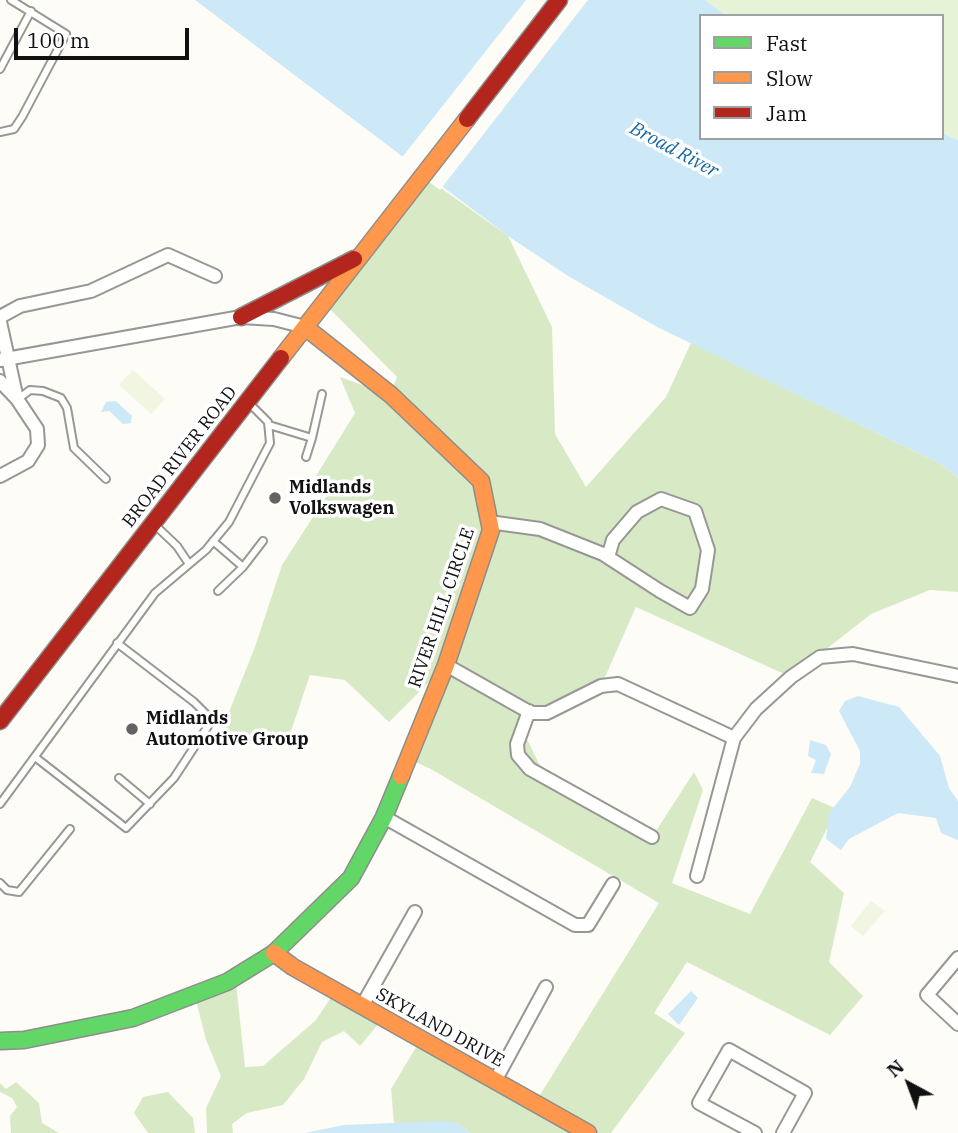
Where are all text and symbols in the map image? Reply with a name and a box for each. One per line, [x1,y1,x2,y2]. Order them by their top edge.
scale bar [18,14,192,58]
legend [699,14,944,140]
text: 100 m [27,26,90,54]
text: Fast [766,29,807,57]
text: Slow [766,64,813,92]
text: Jam [766,99,807,127]
water label: Broad River [626,117,722,183]
street label: BROAD RIVER ROAD [118,382,242,532]
place label: Midlands Volkswagen [289,477,394,520]
marker: Midlands Volkswagen [267,490,283,506]
street label: RIVER HILL CIRCLE [404,525,480,691]
place label: Midlands Automotive Group [146,708,309,750]
marker: Midlands Automotive Group [124,721,140,737]
street label: SKYLAND DRIVE [372,984,508,1072]
north arrow [874,1049,944,1119]
text: N [882,1054,909,1082]

